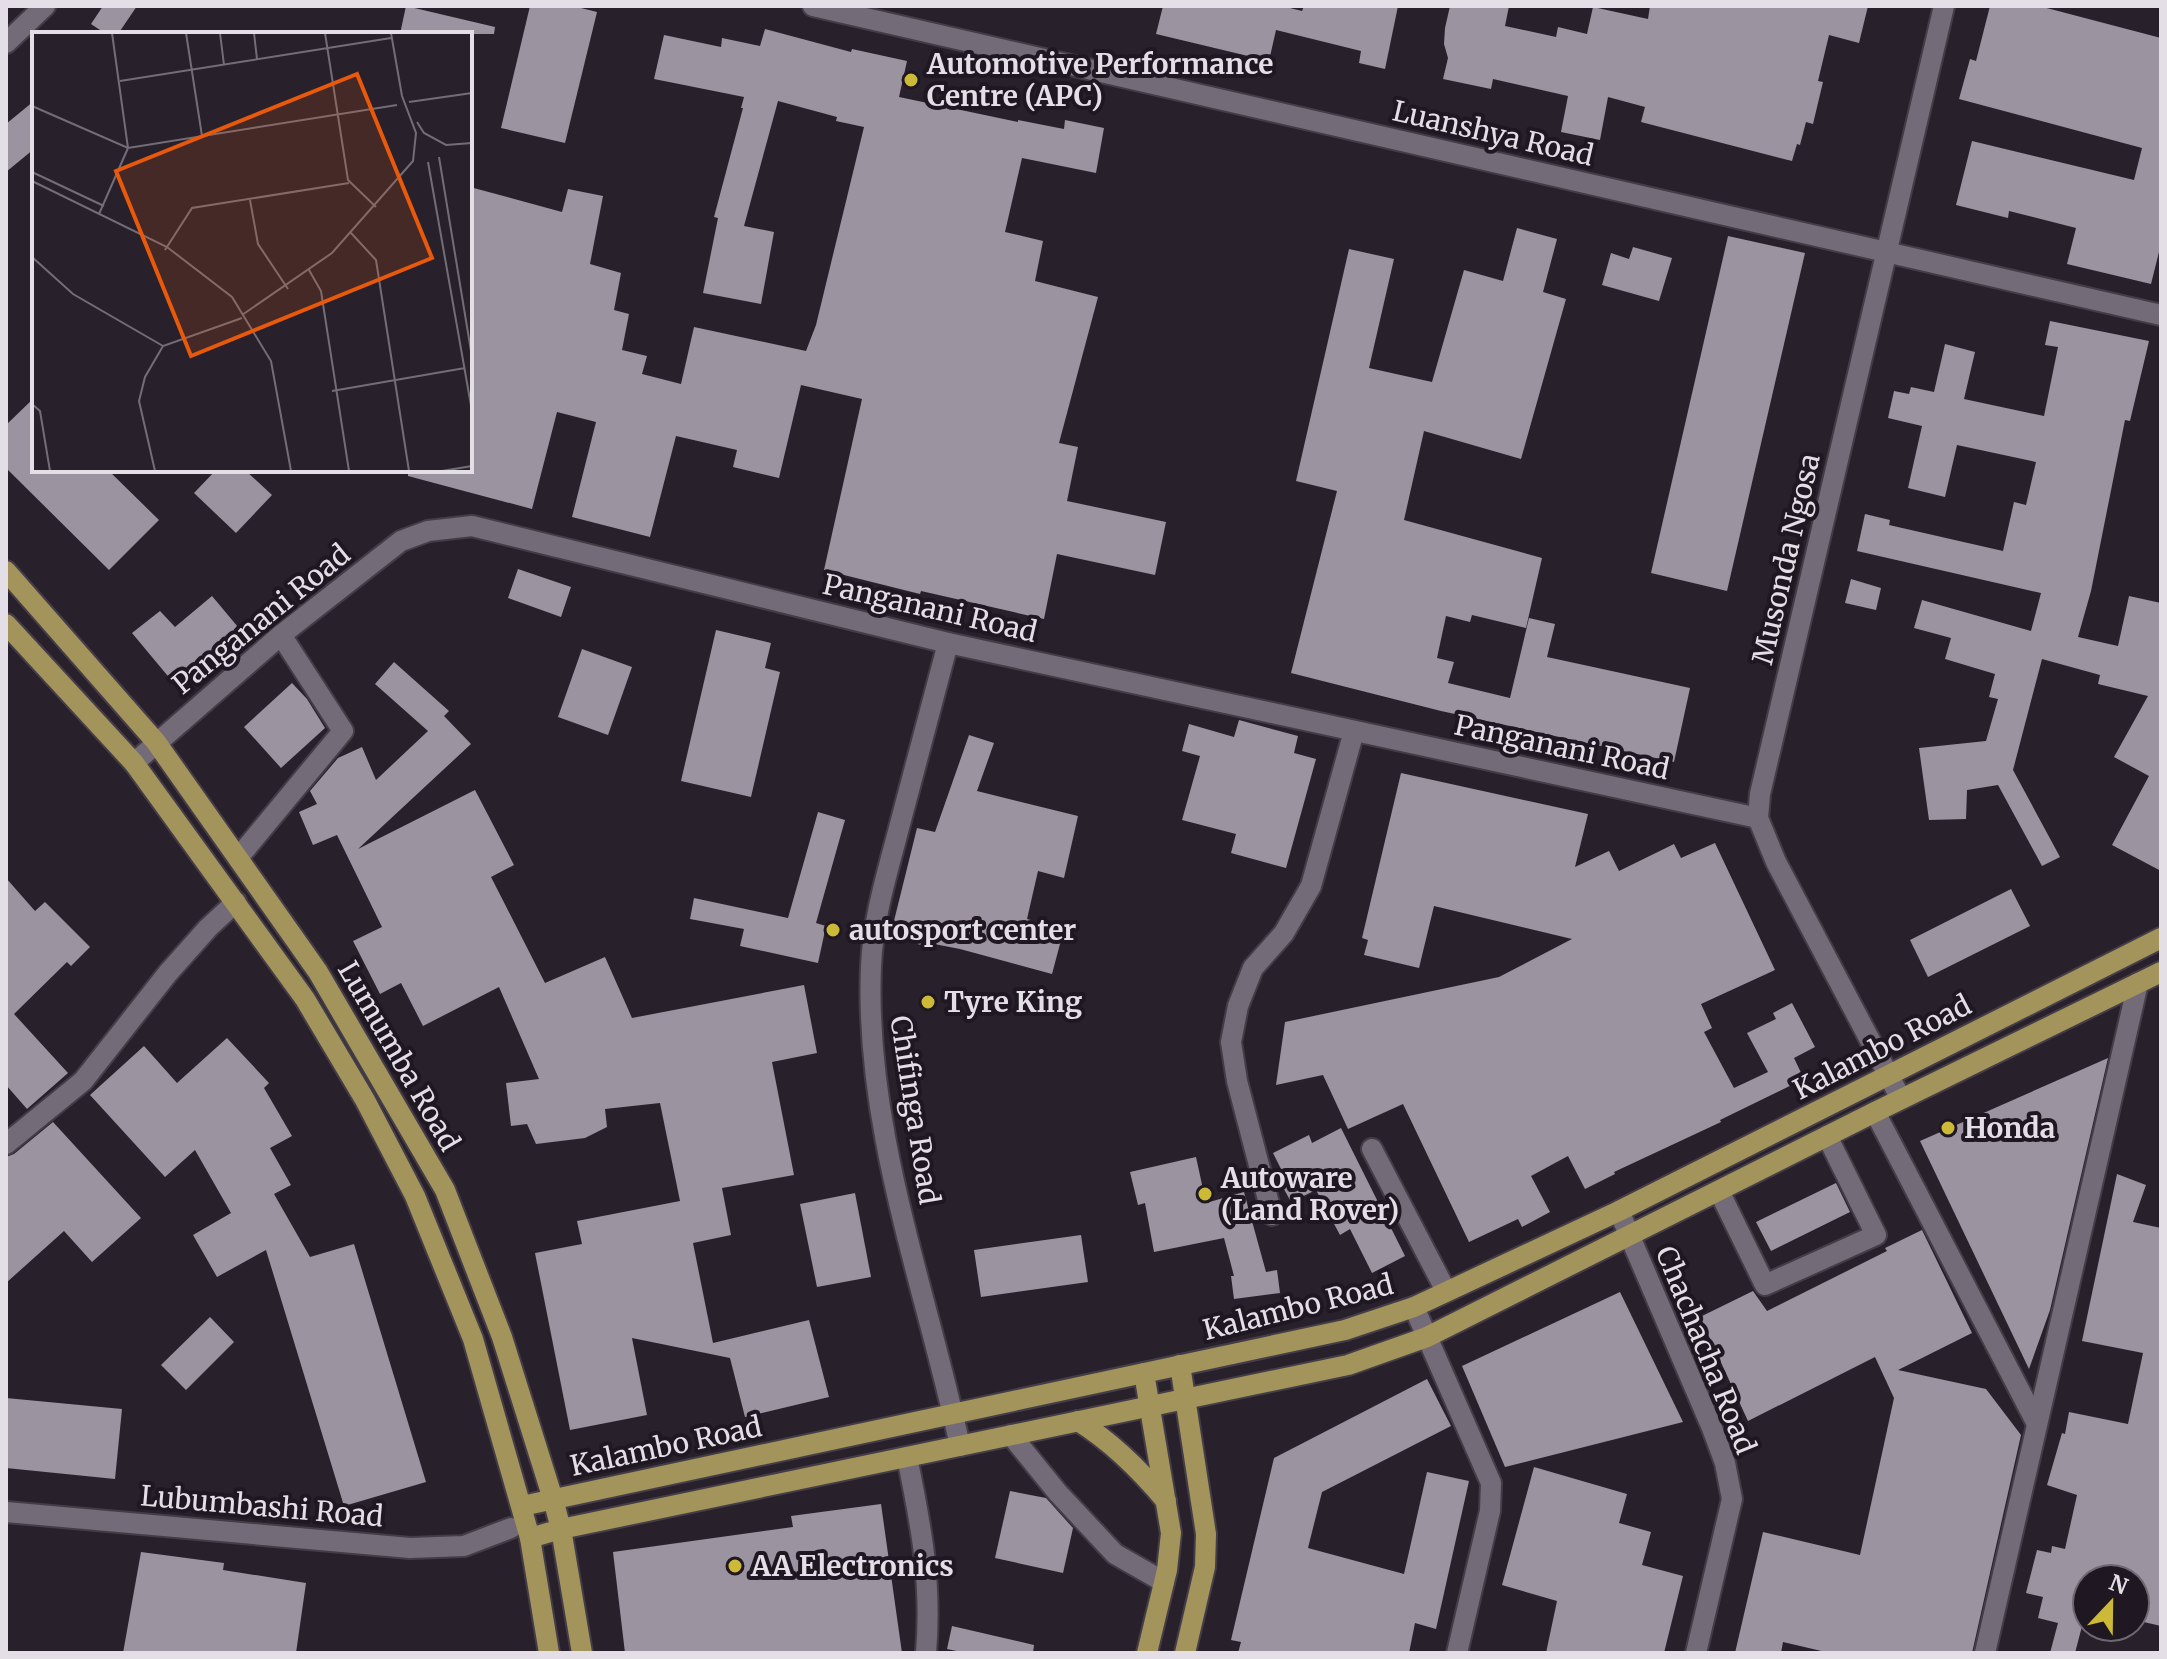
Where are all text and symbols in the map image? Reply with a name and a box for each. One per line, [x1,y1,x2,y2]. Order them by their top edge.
inset map [32,32,472,472]
place label: Automotive Performance Centre (APC) [926,46,1273,114]
marker: Automotive Performance Centre (APC) [902,71,920,89]
street label: Luanshya Road [1389,92,1597,174]
street label: Musonda Ngosa [1744,450,1828,668]
street label: Panganani Road [165,536,357,702]
street label: Panganani Road [819,566,1041,650]
street label: Panganani Road [1451,707,1673,787]
place label: autosport center [849,912,1076,948]
marker: autosport center [824,921,842,939]
street label: Lumumba Road [330,955,468,1157]
place label: Tyre King [944,984,1083,1020]
street label: Kalambo Road [1787,987,1977,1107]
marker: Tyre King [919,993,937,1011]
street label: Chifinga Road [882,1013,948,1207]
place label: Honda [1964,1110,2056,1146]
marker: Honda [1939,1119,1957,1137]
place label: Autoware (Land Rover) [1220,1160,1399,1228]
marker: Autoware (Land Rover) [1196,1185,1214,1203]
street label: Chachacha Road [1648,1241,1764,1459]
street label: Kalambo Road [1199,1266,1397,1348]
street label: Kalambo Road [567,1408,765,1484]
street label: Lubumbashi Road [139,1477,385,1535]
place label: AA Electronics [750,1548,954,1584]
marker: AA Electronics [726,1557,744,1575]
north arrow [2071,1563,2151,1643]
text: N [2105,1568,2132,1601]

